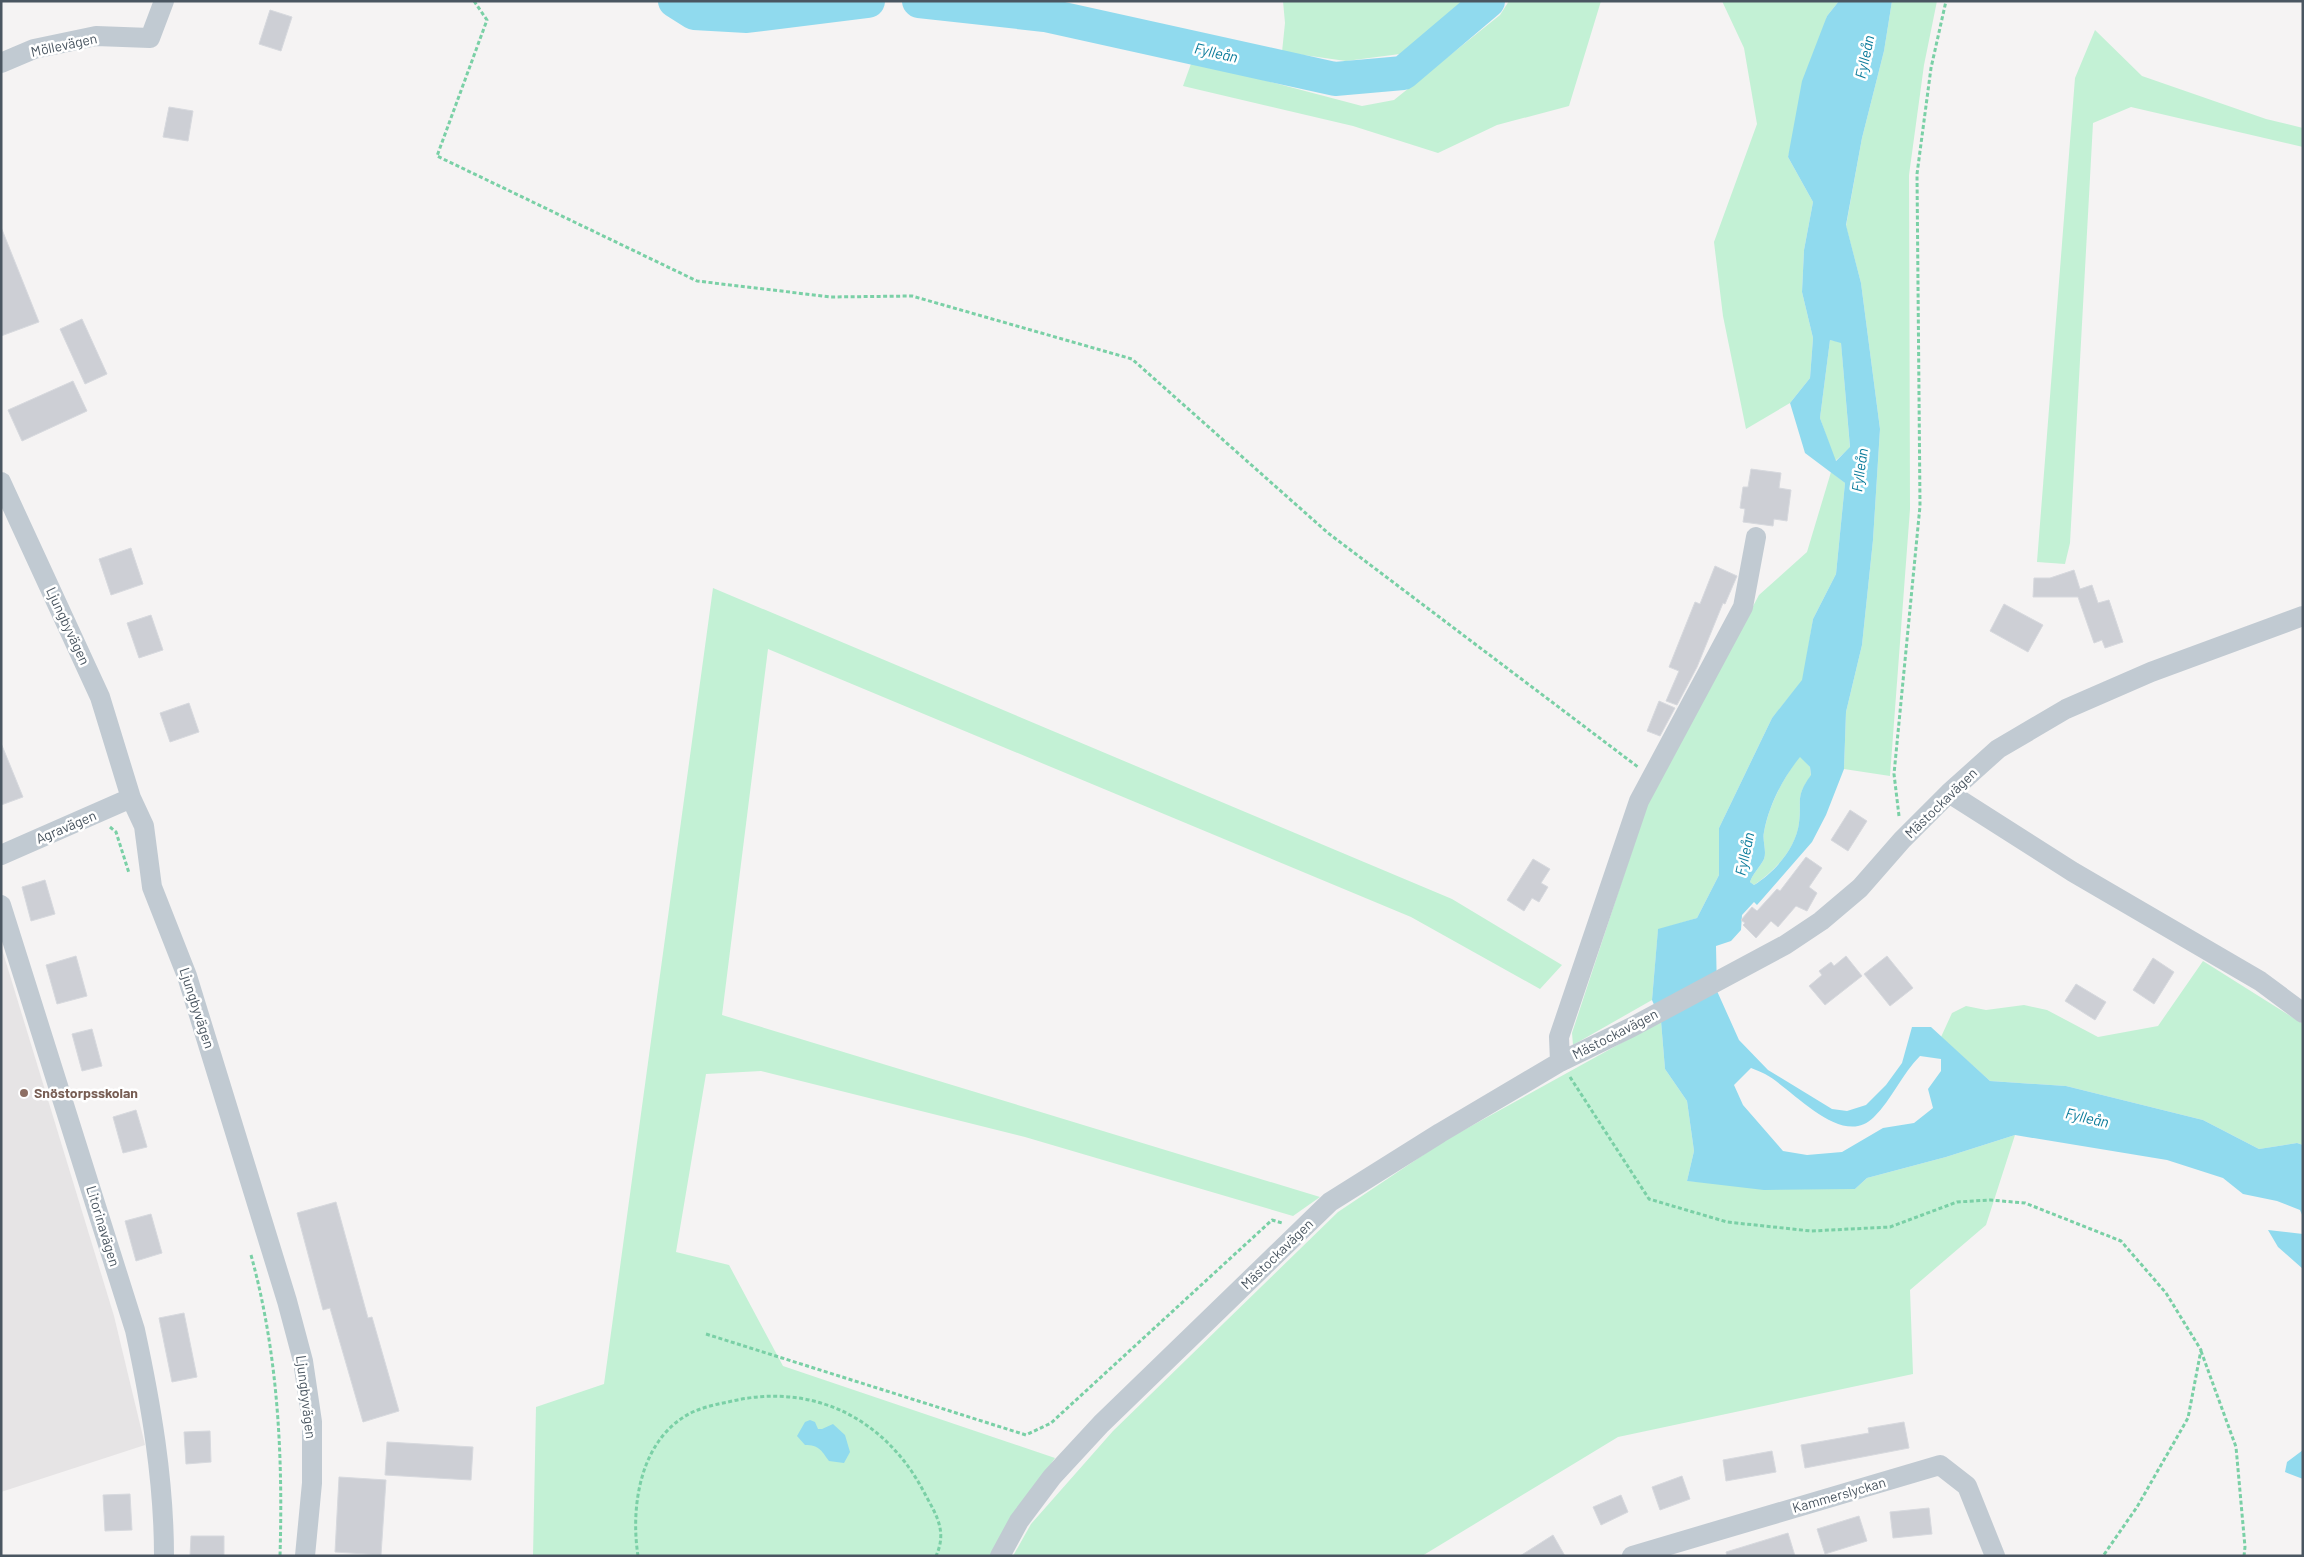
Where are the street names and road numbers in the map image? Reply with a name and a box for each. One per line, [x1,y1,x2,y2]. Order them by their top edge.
street label: Möllevägen [29,29,99,60]
street label: Ljungbyvägen [43,584,94,667]
street label: Mästockavägen [1901,764,1980,841]
street label: Agravägen [33,806,99,847]
street label: Ljungbyvägen [176,965,219,1050]
street label: Mästockavägen [1569,1005,1660,1062]
street label: Litorinavägen [83,1183,124,1268]
street label: Mästockavägen [1237,1215,1316,1292]
street label: Ljungbyvägen [293,1354,320,1440]
street label: Kammerslyckan [1790,1473,1888,1516]

